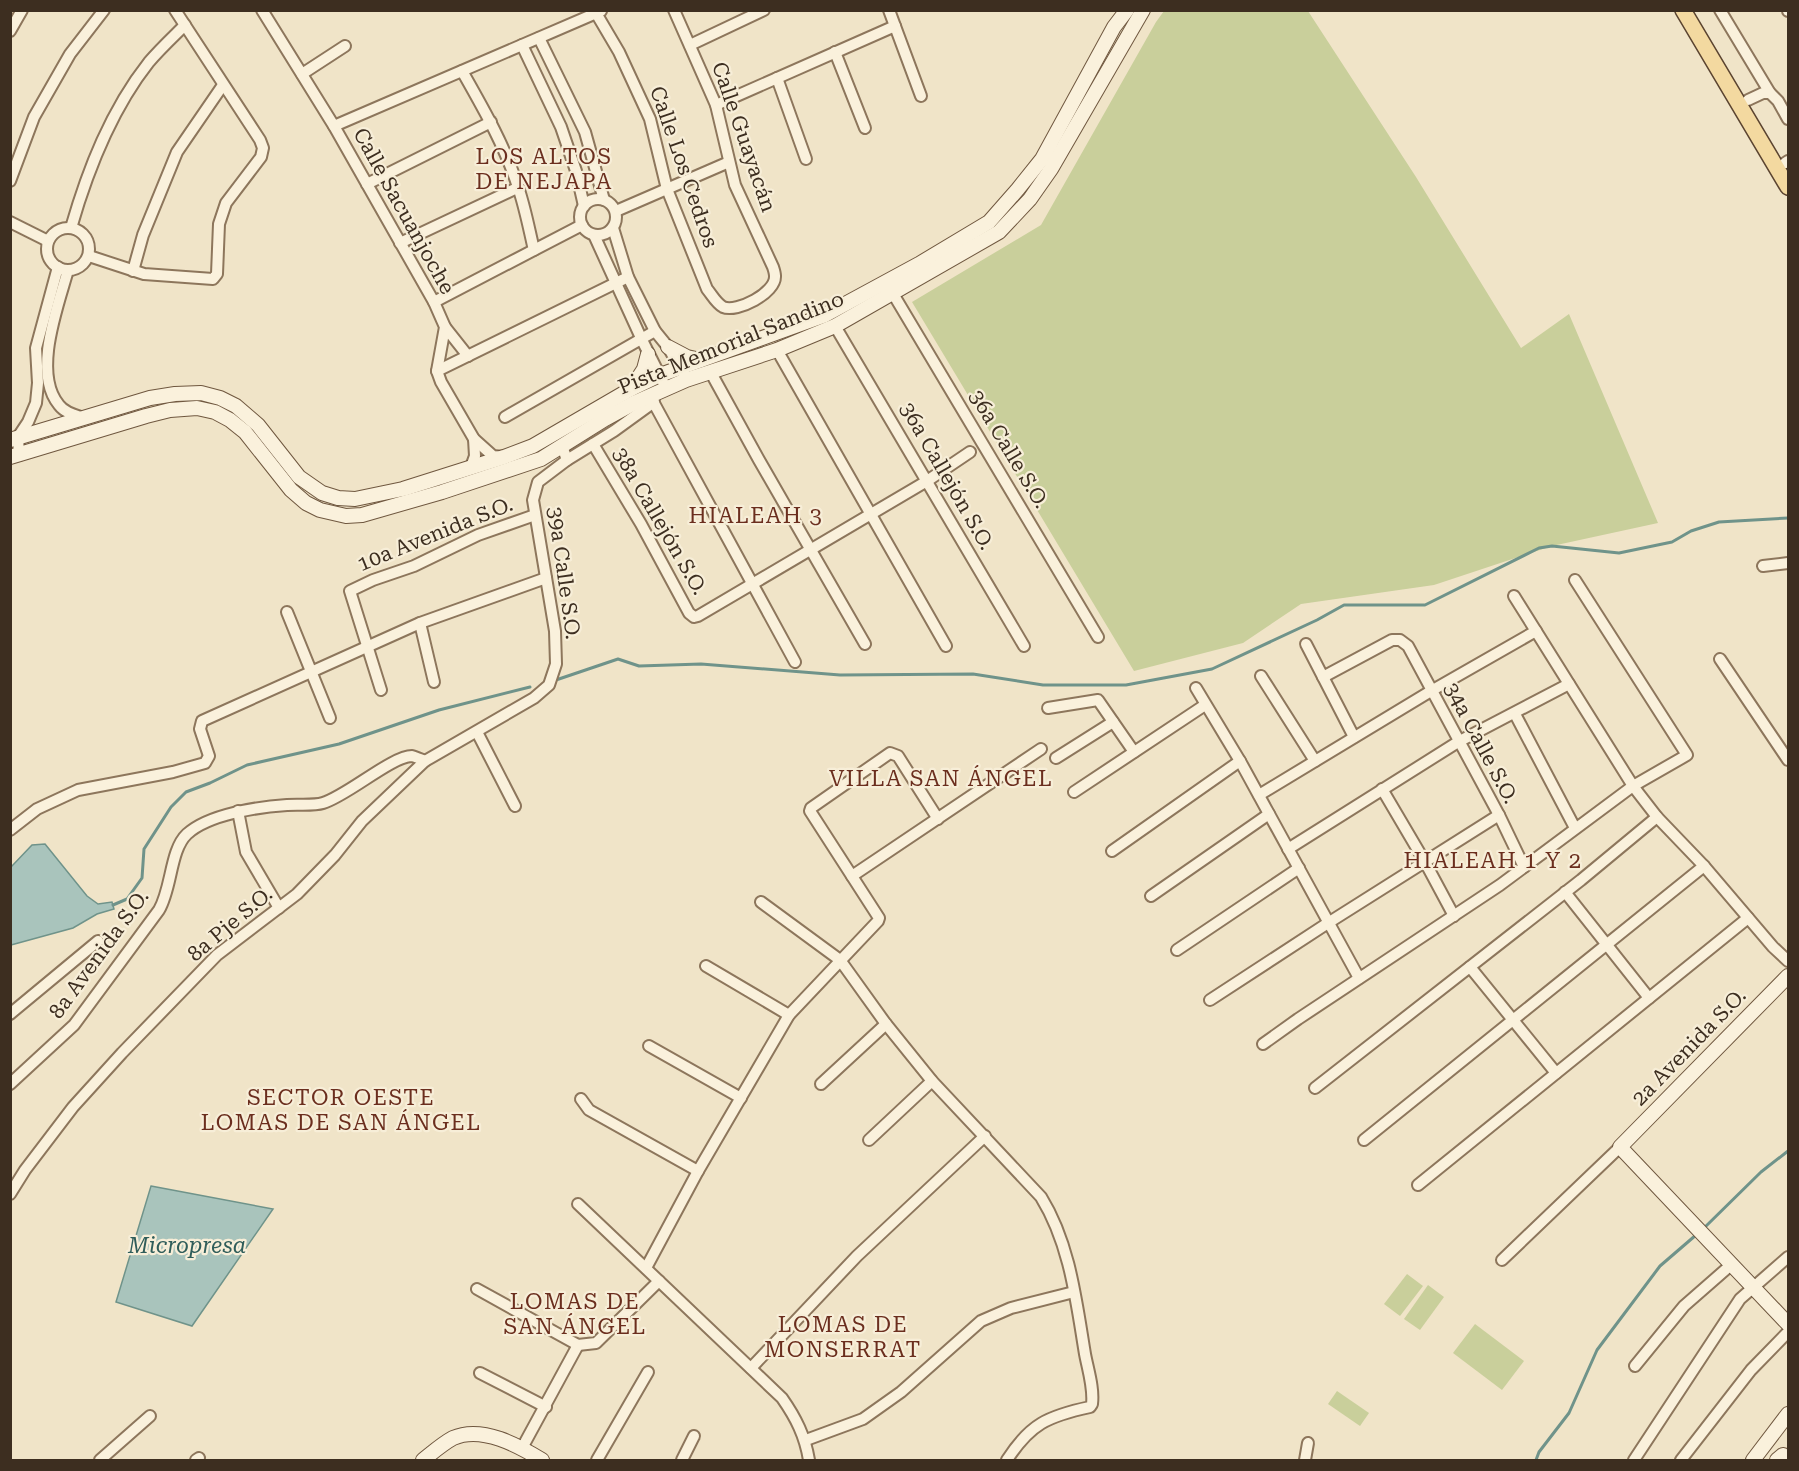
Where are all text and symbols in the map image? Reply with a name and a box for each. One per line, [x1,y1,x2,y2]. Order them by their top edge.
street label: Calle Guayacán [707,59,781,216]
street label: Calle Los Cedros [645,83,723,251]
street label: Calle Sacuanjoche [348,124,460,298]
district label: LOS ALTOS DE NEJAPA [475,144,613,194]
street label: Pista Memorial Sandino [615,287,847,399]
street label: 36a Calle S.O. [964,386,1054,512]
street label: 36a Callejón S.O. [895,398,999,554]
street label: 38a Callejón S.O. [608,443,712,599]
street label: 10a Avenida S.O. [354,492,516,576]
district label: HIALEAH 3 [689,503,823,528]
street label: 39a Calle S.O. [543,505,585,641]
street label: 34a Calle S.O. [1439,678,1523,808]
district label: VILLA SAN ÁNGEL [829,765,1053,791]
district label: HIALEAH 1 Y 2 [1403,848,1583,873]
street label: 8a Pje S.O. [183,882,277,966]
street label: 8a Avenida S.O. [44,885,154,1023]
street label: 2a Avenida S.O. [1627,983,1751,1111]
district label: SECTOR OESTE LOMAS DE SAN ÁNGEL [201,1085,481,1135]
water label: Micropresa [127,1233,246,1258]
district label: LOMAS DE SAN ÁNGEL [503,1289,647,1339]
district label: LOMAS DE MONSERRAT [764,1312,922,1362]

